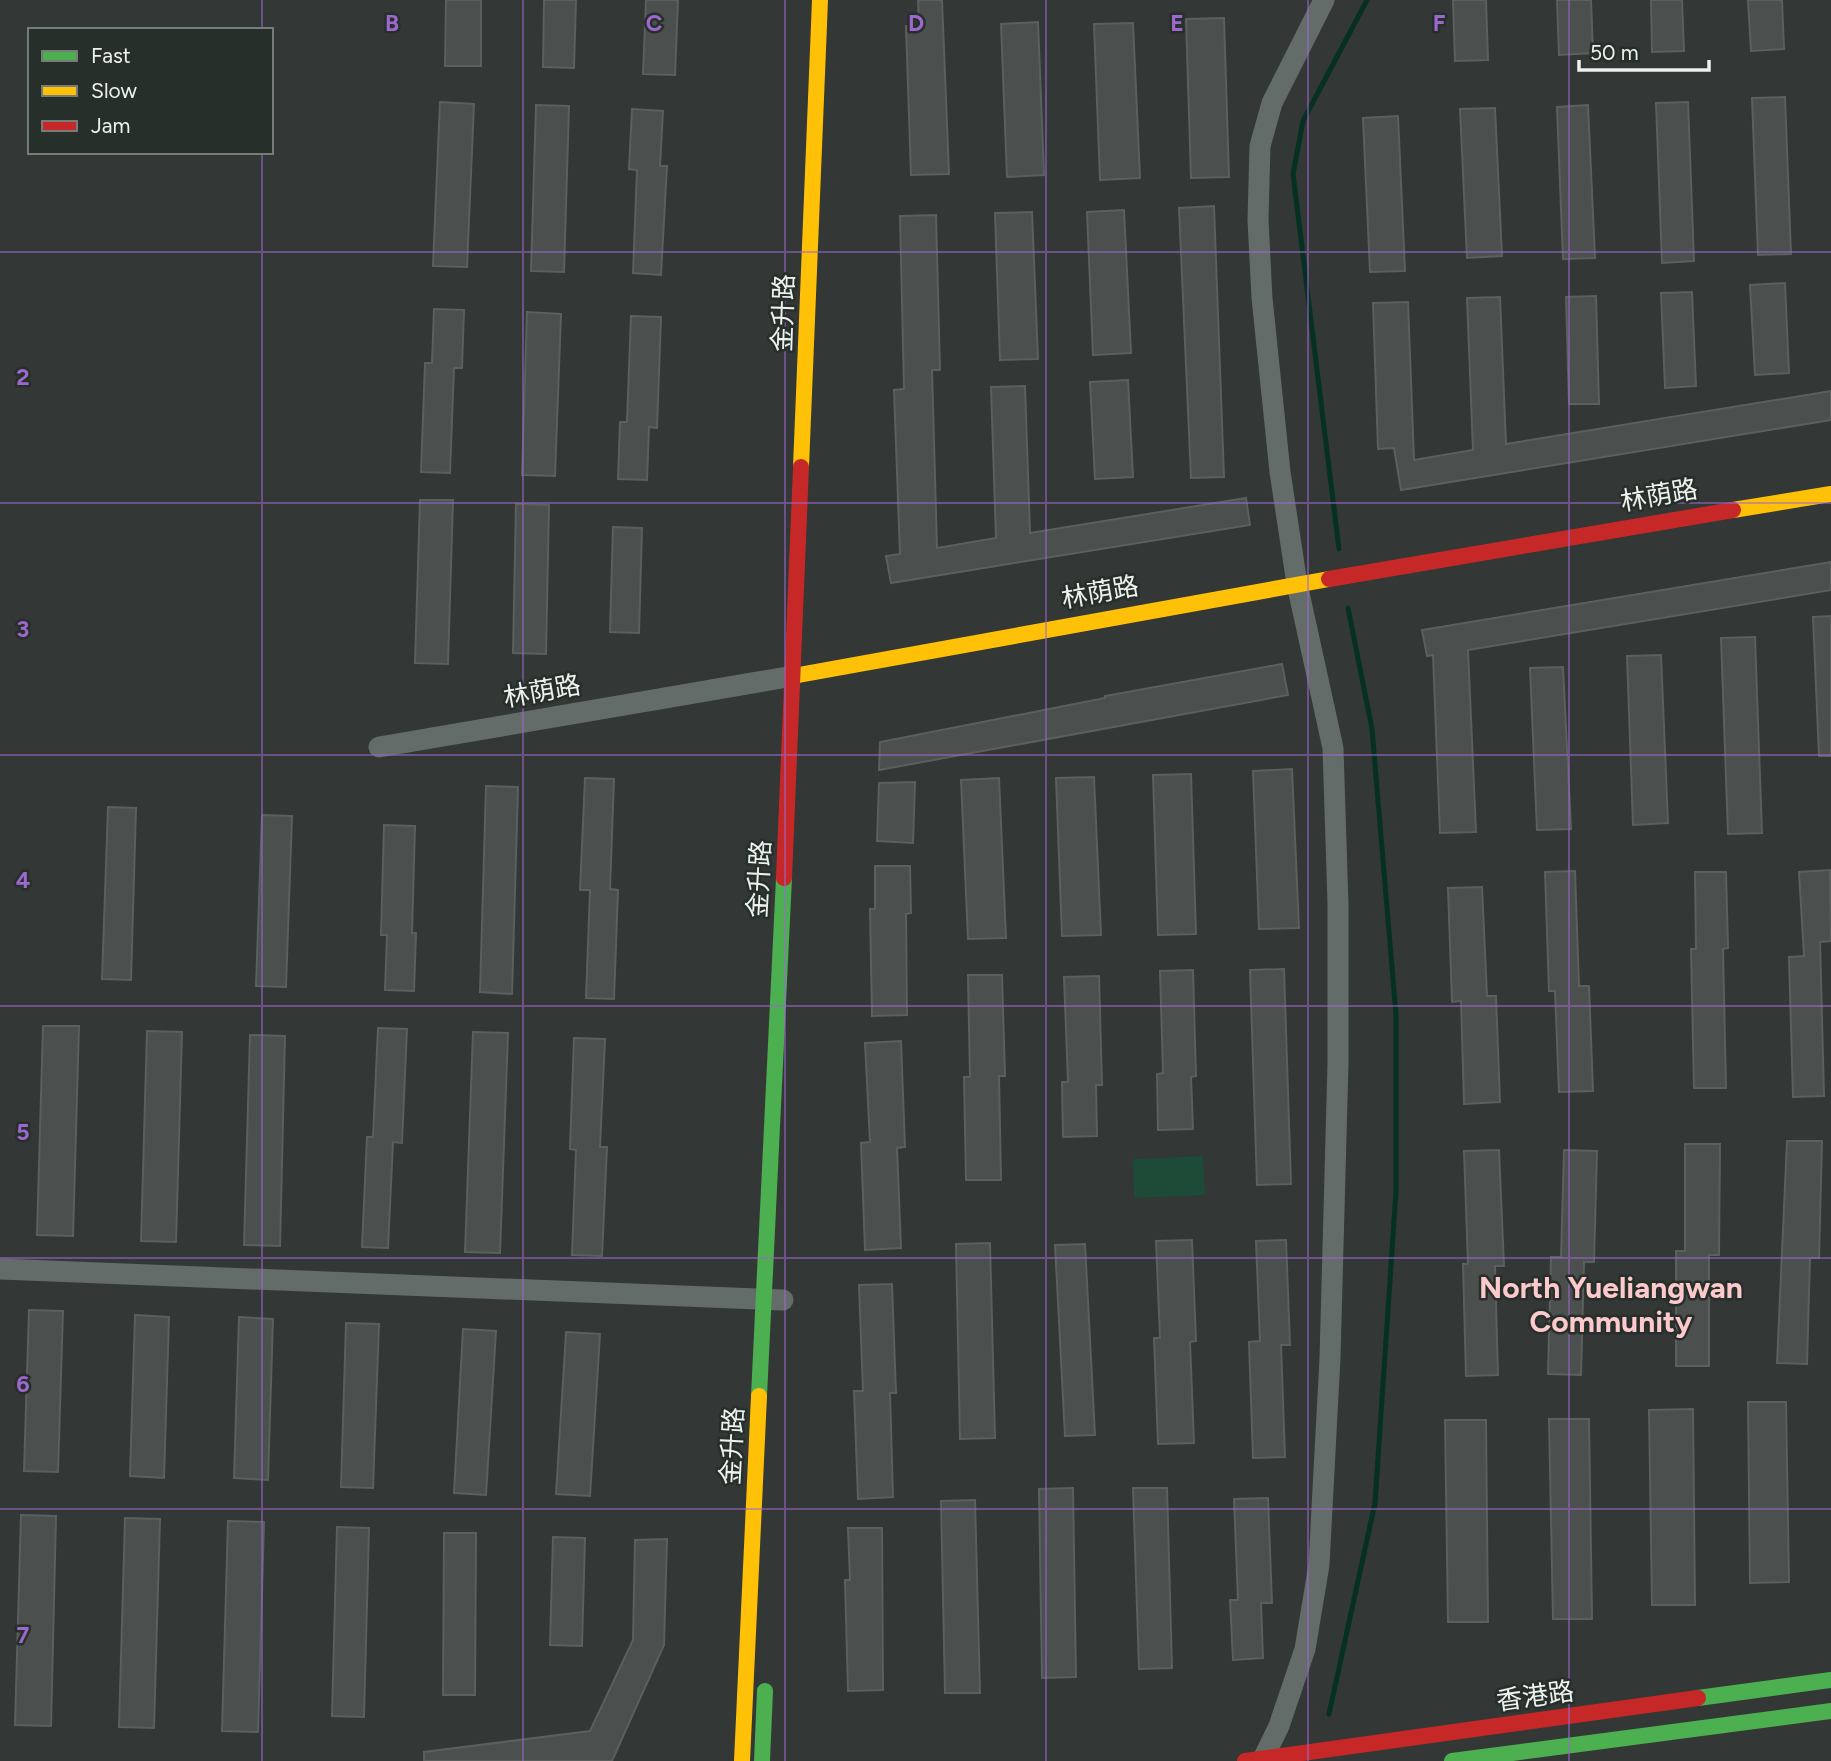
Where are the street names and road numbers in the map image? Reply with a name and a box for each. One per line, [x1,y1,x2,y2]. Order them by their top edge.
street label: 金升路 [766,273,800,353]
street label: 林荫路 [1618,472,1700,518]
street label: 林荫路 [1059,569,1141,615]
street label: 林荫路 [501,668,583,714]
street label: 金升路 [741,839,777,919]
street label: 金升路 [714,1406,750,1486]
street label: 香港路 [1494,1675,1576,1717]

